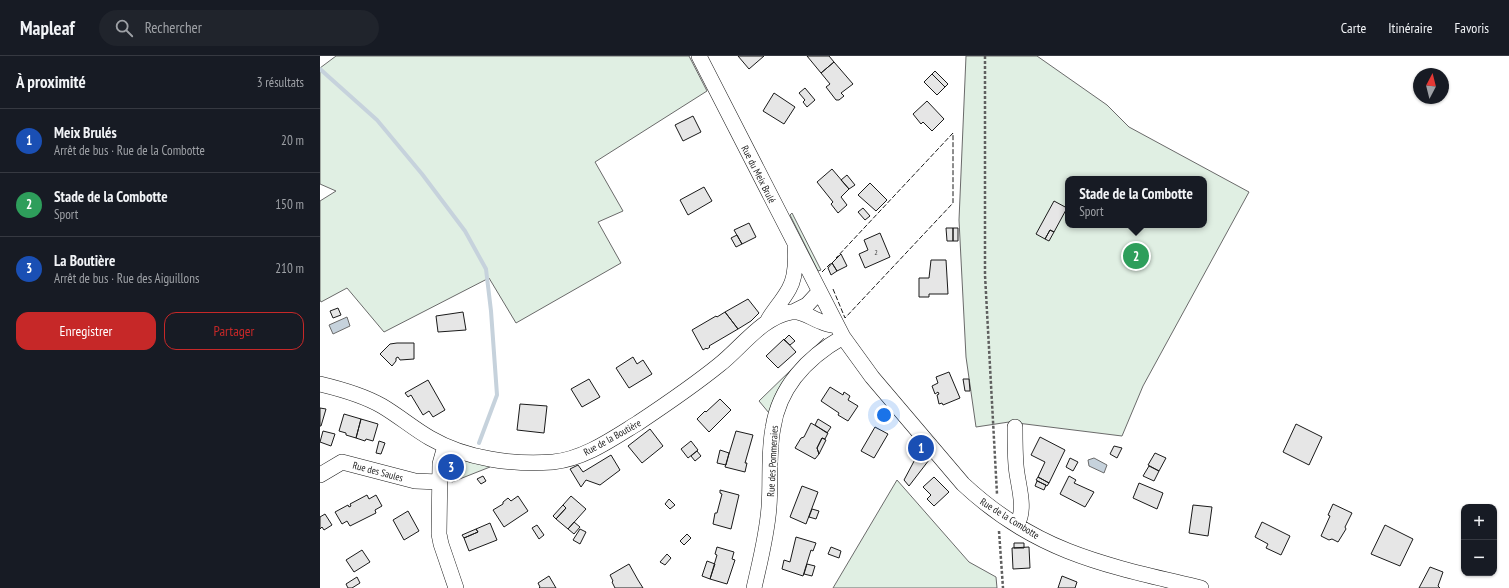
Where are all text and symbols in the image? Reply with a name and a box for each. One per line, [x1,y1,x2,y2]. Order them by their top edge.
search box [99,10,379,46]
text: Mapleaf [20,16,75,40]
icon: search [113,17,135,39]
text: Rechercher [145,18,202,37]
text: Carte [1341,19,1366,37]
text: Itinéraire [1388,19,1433,37]
text: Favoris [1455,19,1489,37]
north arrow [1413,68,1449,104]
text: À proximité [16,71,86,93]
text: 3 résultats [257,74,304,91]
text: Meix Brulés [54,123,117,142]
text: 1 [26,132,32,149]
text: 20 m [281,132,304,149]
text: Arrêt de bus · Rue de la Combotte [54,142,205,159]
street label: Rue du Meix Brulé [738,143,779,205]
popup [1065,176,1207,228]
text: Stade de la Combotte [1079,184,1193,203]
text: Stade de la Combotte [54,187,168,206]
text: 2 [26,196,32,213]
text: 150 m [275,196,304,213]
text: Sport [1079,203,1103,220]
text: Sport [54,206,78,223]
pin: 2 [1123,241,1149,271]
house number: 2 [874,247,878,257]
text: La Boutière [54,251,115,270]
text: 3 [26,260,32,277]
text: 210 m [275,260,304,277]
text: Arrêt de bus · Rue des Aiguillons [54,270,199,287]
button: Enregistrer [16,312,156,350]
button: Partager [164,312,304,350]
your location [874,405,894,425]
street label: Rue de la Boutière [581,416,643,459]
street label: Rue des Pommeraies [764,424,781,497]
pin: 1 [908,433,934,463]
pin: 3 [438,452,464,482]
street label: Rue des Saules [351,458,405,485]
street label: Rue de la Combotte [978,495,1042,542]
map controls [1461,504,1497,576]
button: + [1461,504,1497,540]
button: − [1461,540,1497,576]

